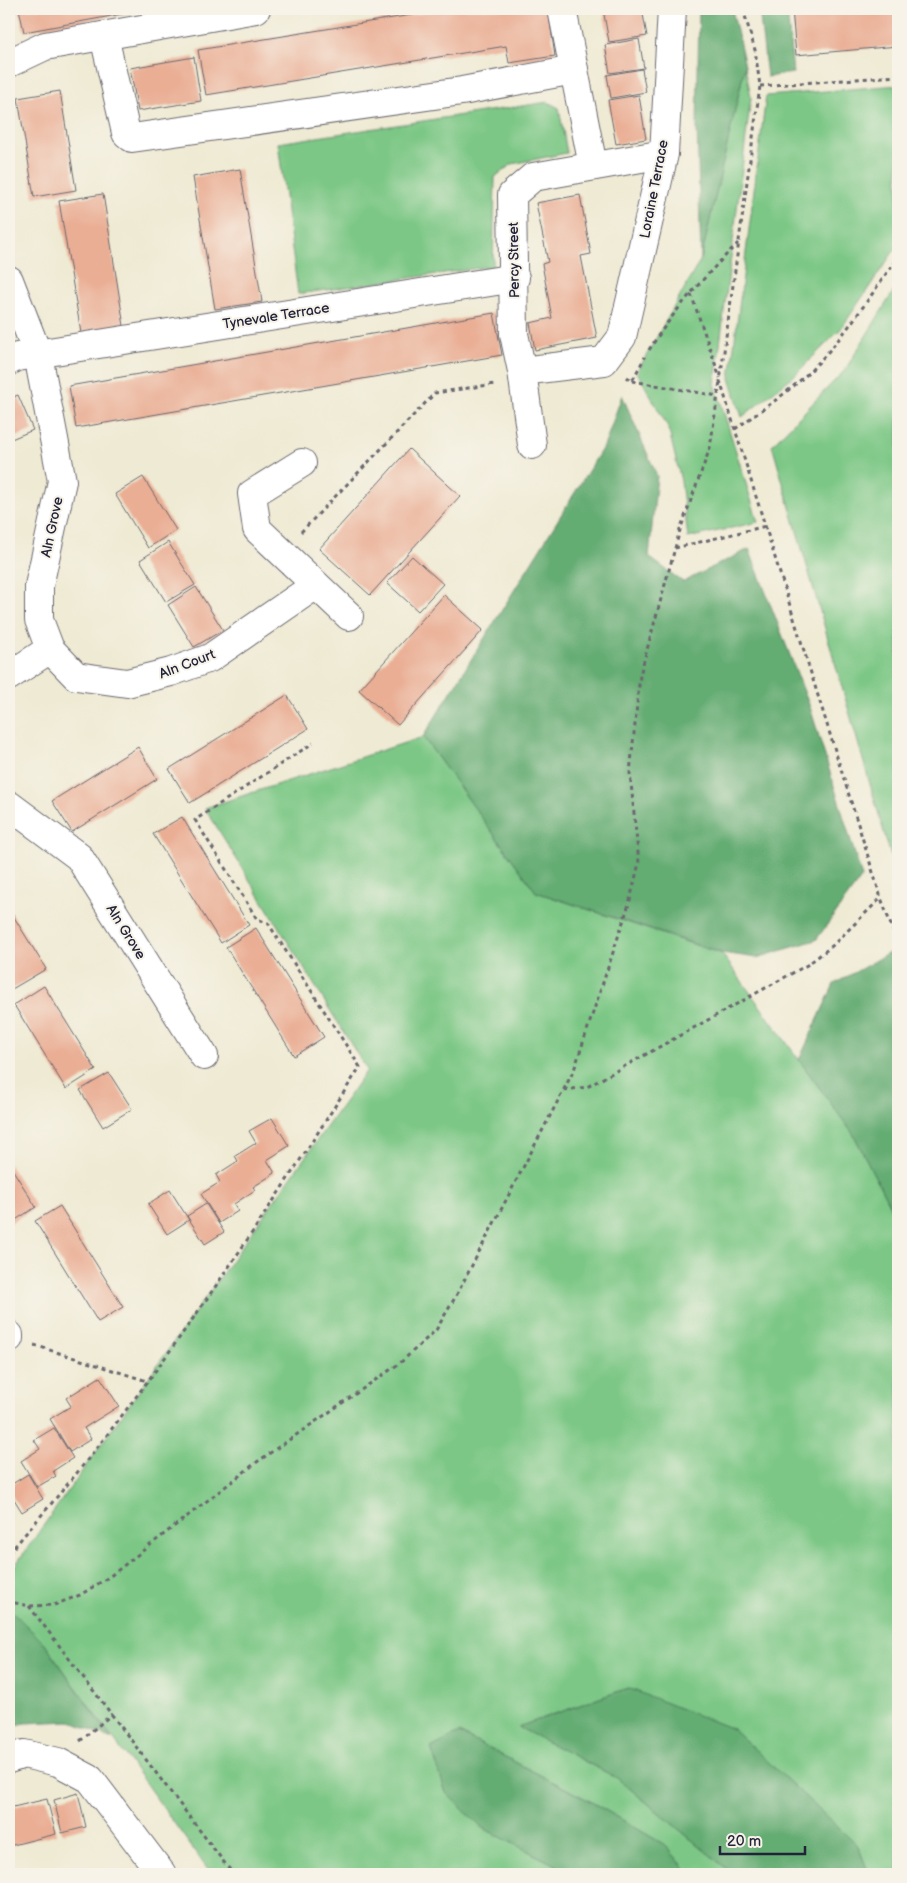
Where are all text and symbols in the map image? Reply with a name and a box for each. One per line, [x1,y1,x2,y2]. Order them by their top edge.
street label: Loraine Terrace [636,138,672,240]
street label: Percy Street [505,221,523,298]
street label: Tynevale Terrace [222,299,330,333]
street label: Aln Grove [37,495,67,559]
street label: Aln Court [157,645,218,682]
street label: Aln Grove [103,901,149,963]
scale bar [720,1823,804,1855]
text: 20 m [727,1832,761,1851]

